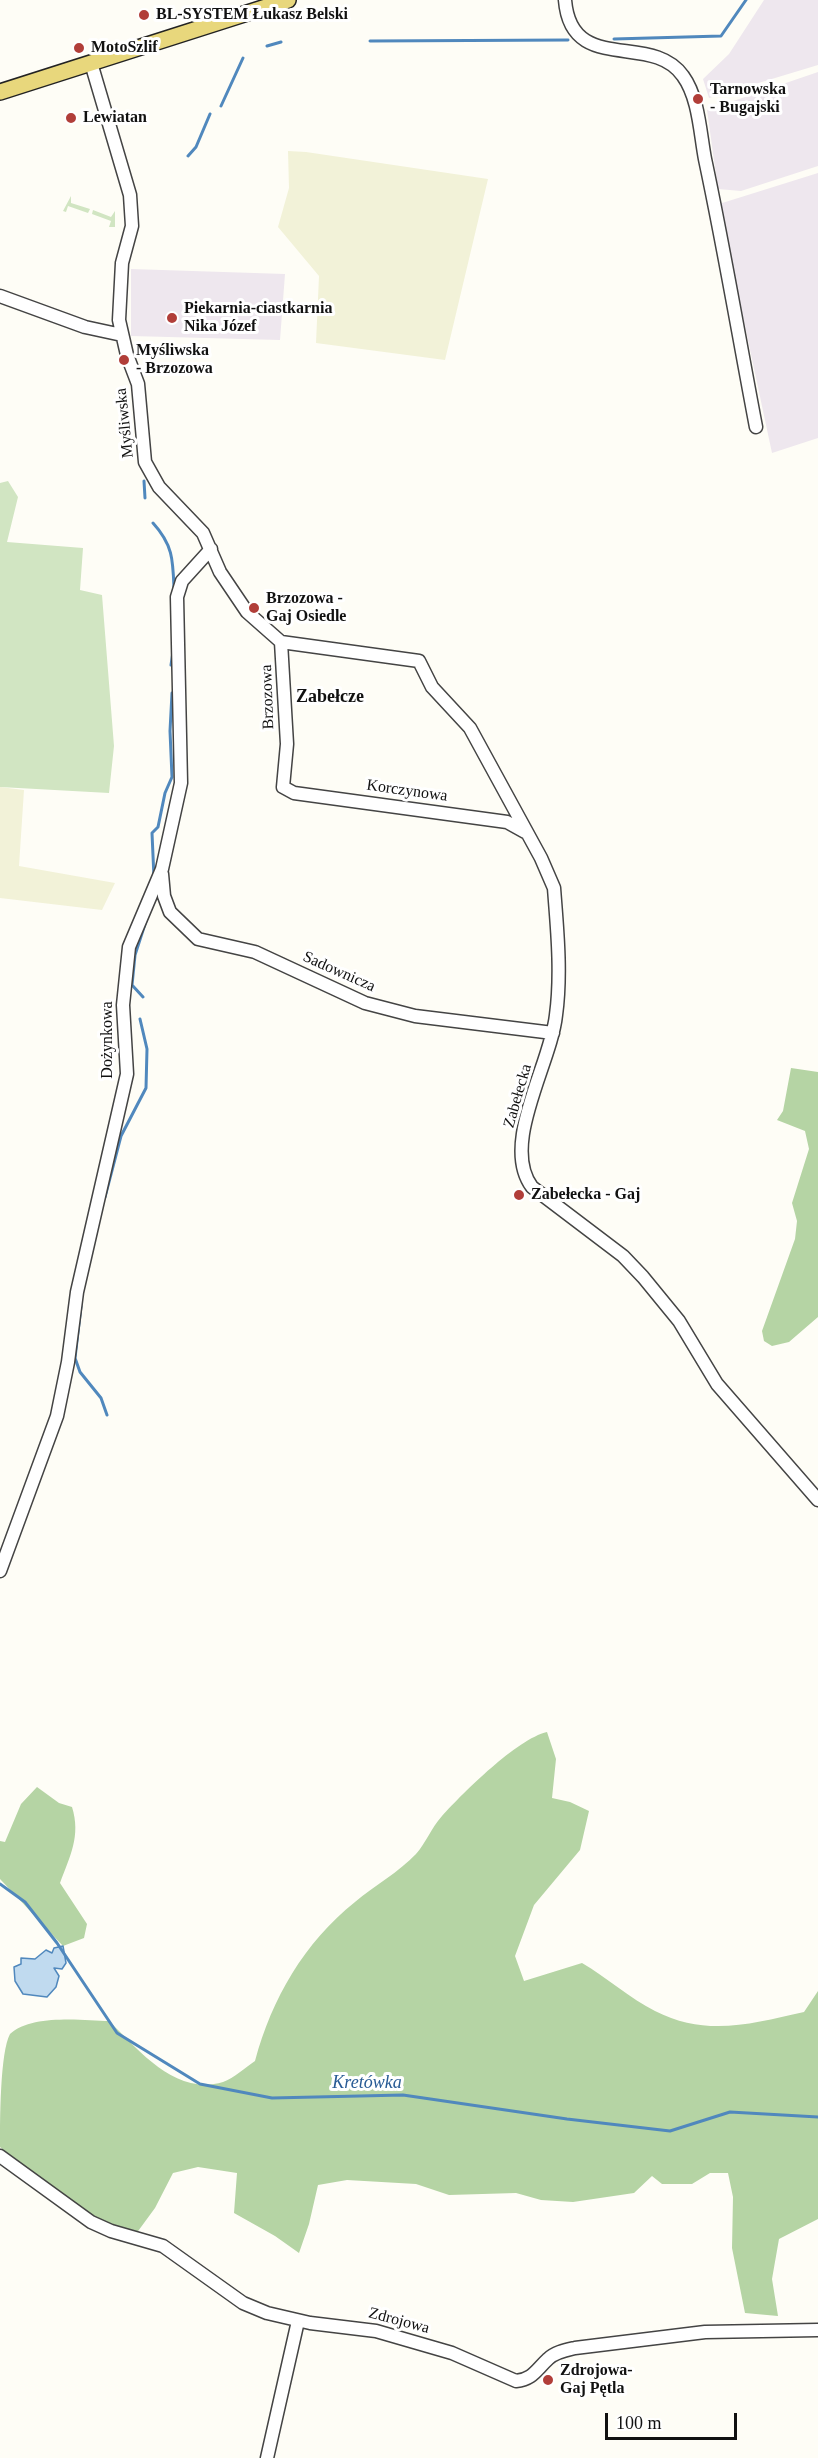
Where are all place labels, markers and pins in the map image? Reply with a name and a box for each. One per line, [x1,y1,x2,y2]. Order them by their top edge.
place label: BL-SYSTEM Łukasz Belski [156,5,348,25]
marker: BL-SYSTEM Łukasz Belski [137,8,151,22]
place label: MotoSzlif [91,38,158,58]
marker: MotoSzlif [72,41,86,55]
place label: Tarnowska - Bugajski [710,80,786,118]
marker: Tarnowska - Bugajski [691,92,705,106]
place label: Lewiatan [83,108,147,128]
marker: Lewiatan [64,111,78,125]
place label: Piekarnia-ciastkarnia Nika Józef [184,299,332,337]
marker: Piekarnia-ciastkarnia Nika Józef [165,311,179,325]
place label: Myśliwska - Brzozowa [136,341,213,379]
marker: Myśliwska - Brzozowa [117,353,131,367]
place label: Brzozowa - Gaj Osiedle [266,589,346,627]
marker: Brzozowa - Gaj Osiedle [247,601,261,615]
place label: Zabełecka - Gaj [531,1185,640,1205]
marker: Zabełecka - Gaj [512,1188,526,1202]
place label: Zdrojowa- Gaj Pętla [560,2361,633,2399]
marker: Zdrojowa- Gaj Pętla [541,2373,555,2387]

